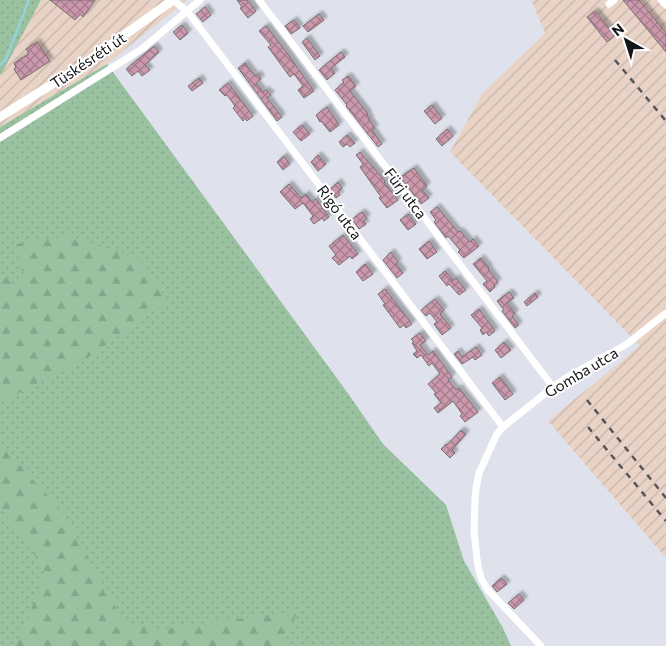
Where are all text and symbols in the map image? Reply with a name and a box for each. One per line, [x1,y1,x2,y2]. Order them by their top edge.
north arrow [601,15,651,65]
text: N [608,20,627,39]
street label: Tüskésréti út [47,28,129,92]
street label: Fürj utca [381,164,431,222]
street label: Rigó utca [314,181,366,243]
street label: Gomba utca [541,343,621,401]

